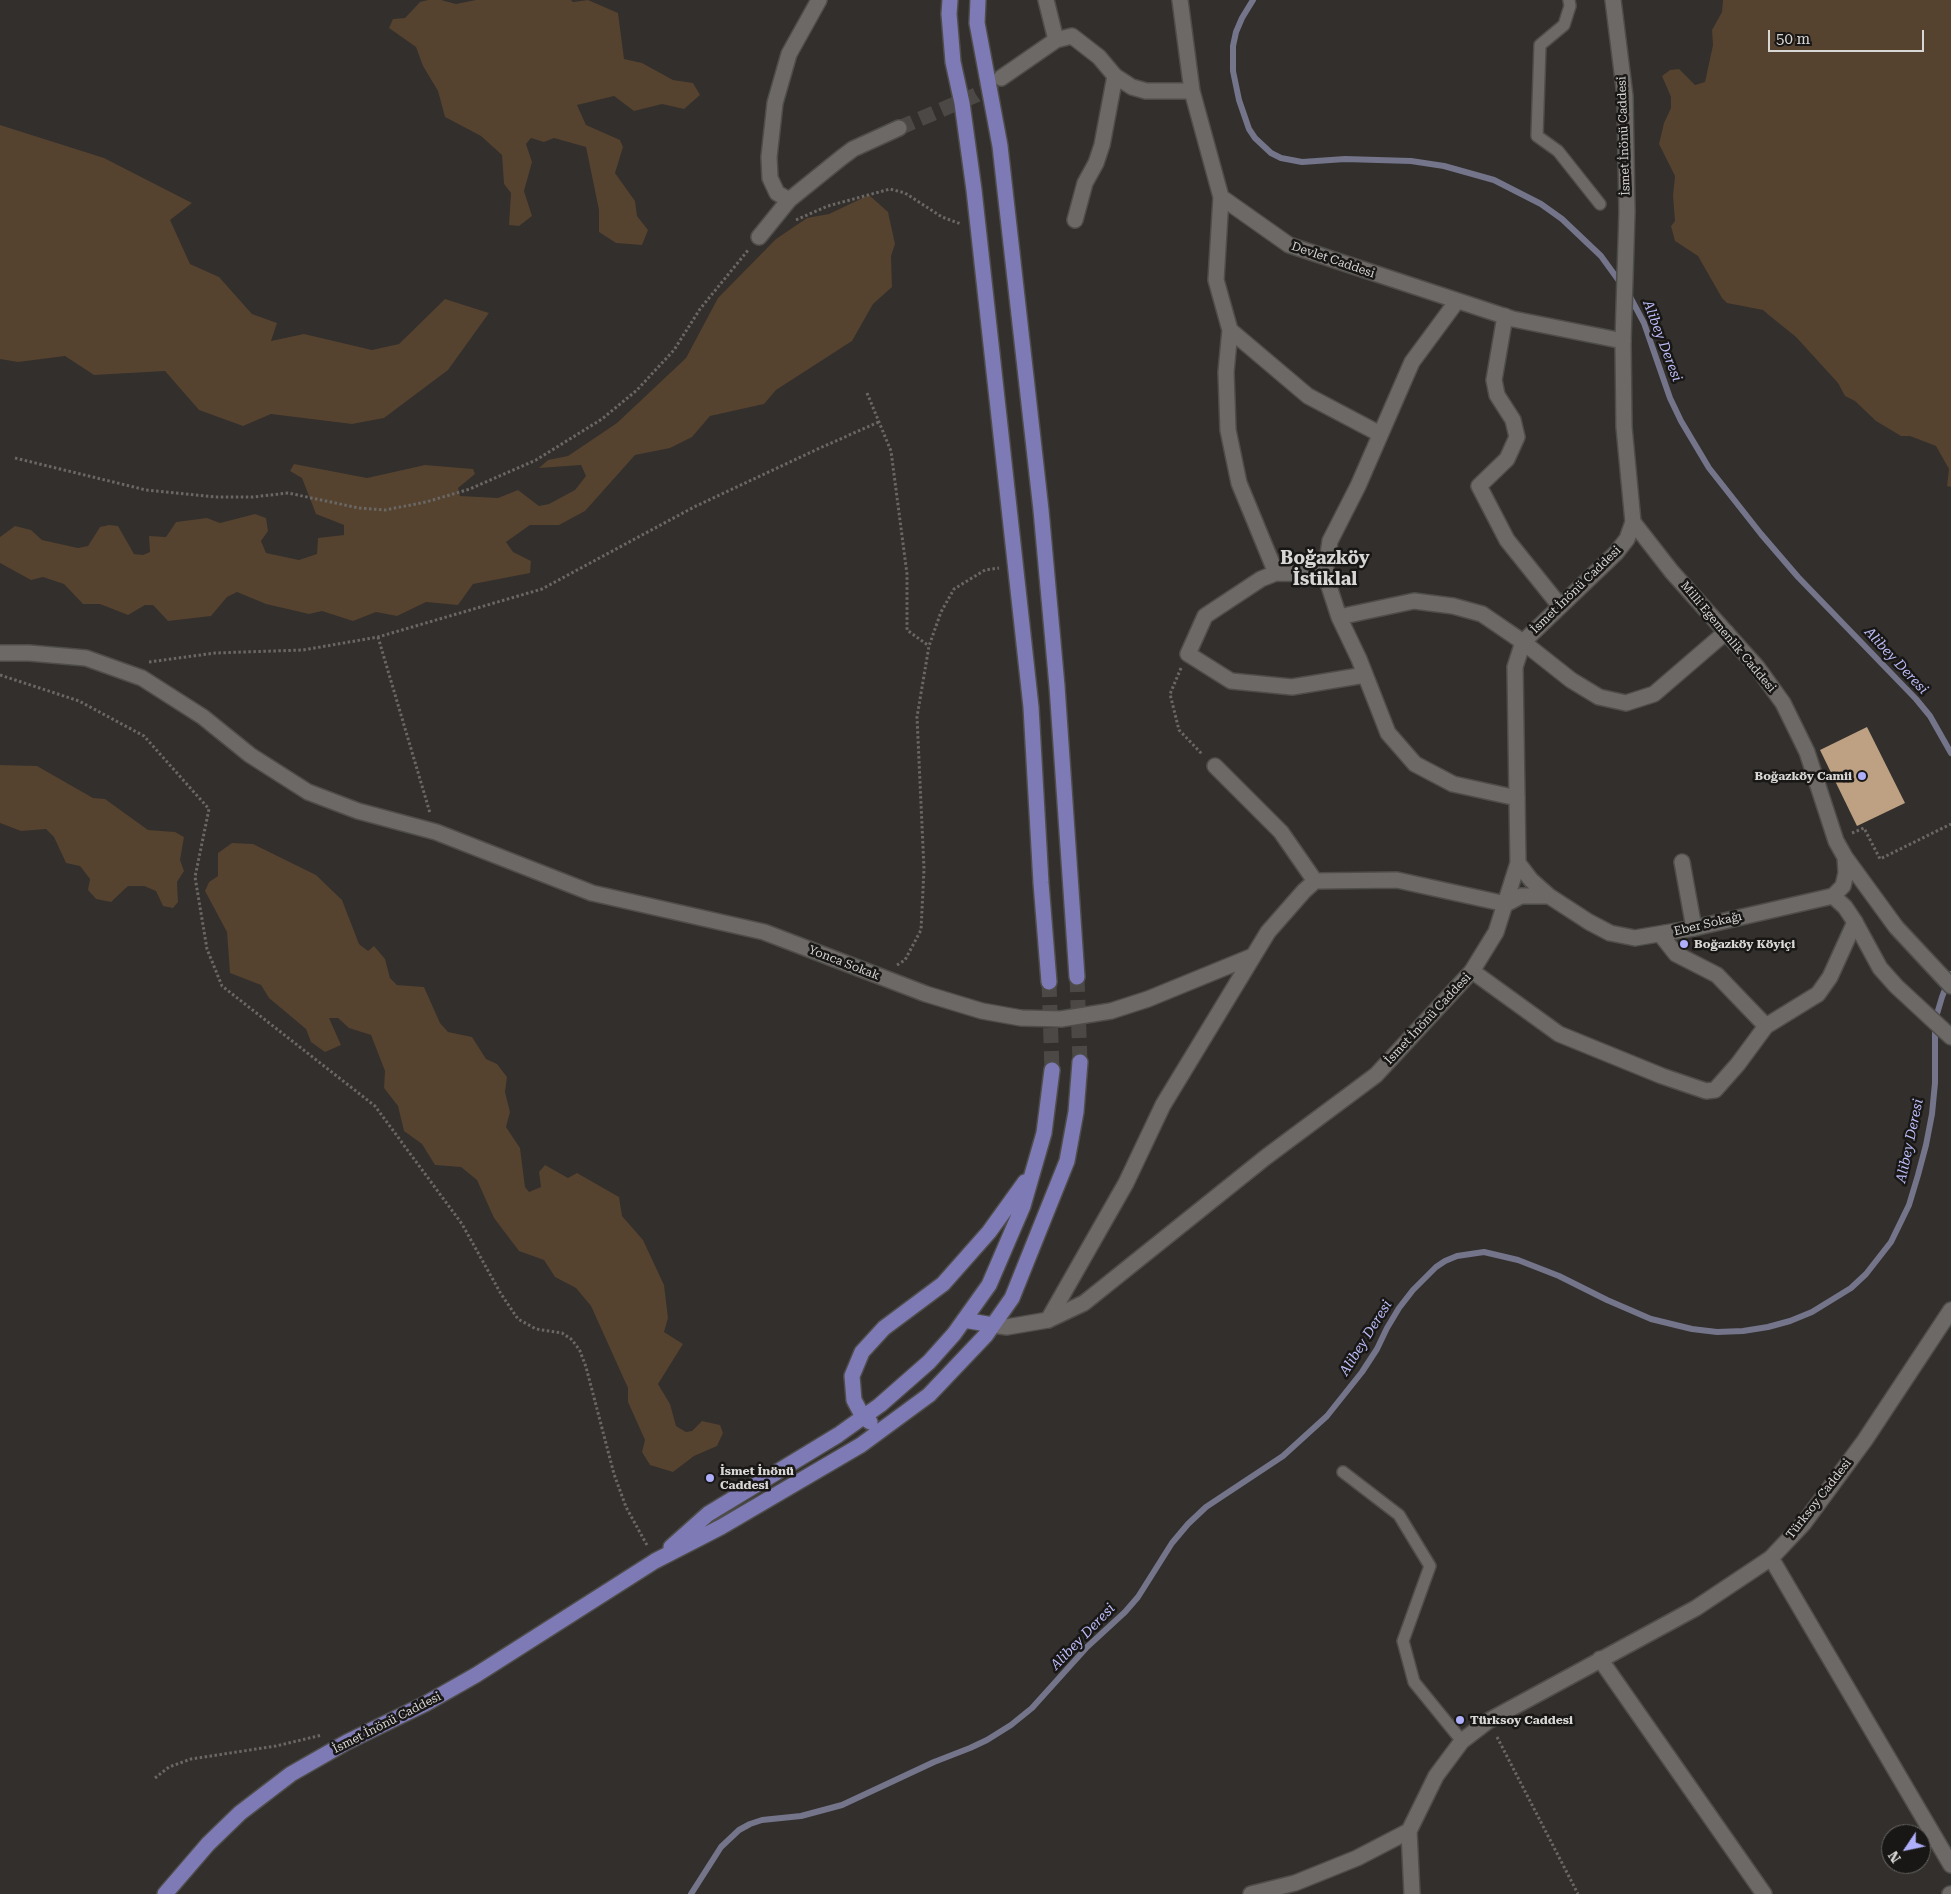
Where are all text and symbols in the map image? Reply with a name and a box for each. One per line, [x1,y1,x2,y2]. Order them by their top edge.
scale bar [1771,20,1927,52]
text: 50 m [1776,30,1810,48]
street label: İsmet İnönü Caddesi [1615,76,1633,196]
street label: Devlet Caddesi [1290,239,1376,281]
water label: Alibey Deresi [1639,298,1685,384]
street label: İsmet İnönü Caddesi [1528,543,1624,637]
district label: Boğazköy İstiklal [1280,548,1370,590]
street label: Milli Egemenlik Caddesi [1677,579,1779,695]
water label: Alibey Deresi [1861,624,1931,698]
place label: Boğazköy Camii [1754,769,1852,783]
marker: Boğazköy Camii [1856,770,1868,782]
street label: Eber Sokağı [1673,909,1743,939]
place label: Boğazköy Köyiçi [1694,937,1795,951]
marker: Boğazköy Köyiçi [1678,938,1690,950]
street label: Yonca Sokak [806,943,882,983]
street label: İsmet İnönü Caddesi [1382,970,1474,1068]
water label: Alibey Deresi [1893,1097,1927,1185]
water label: Alibey Deresi [1336,1297,1396,1379]
street label: Türksoy Caddesi [1783,1456,1855,1542]
place label: İsmet İnönü Caddesi [720,1464,794,1492]
marker: İsmet İnönü Caddesi [704,1472,716,1484]
water label: Alibey Deresi [1047,1600,1119,1674]
street label: İsmet İnönü Caddesi [331,1689,443,1757]
place label: Türksoy Caddesi [1470,1713,1573,1727]
marker: Türksoy Caddesi [1454,1714,1466,1726]
north arrow [1881,1824,1931,1874]
text: N [1885,1848,1904,1866]

